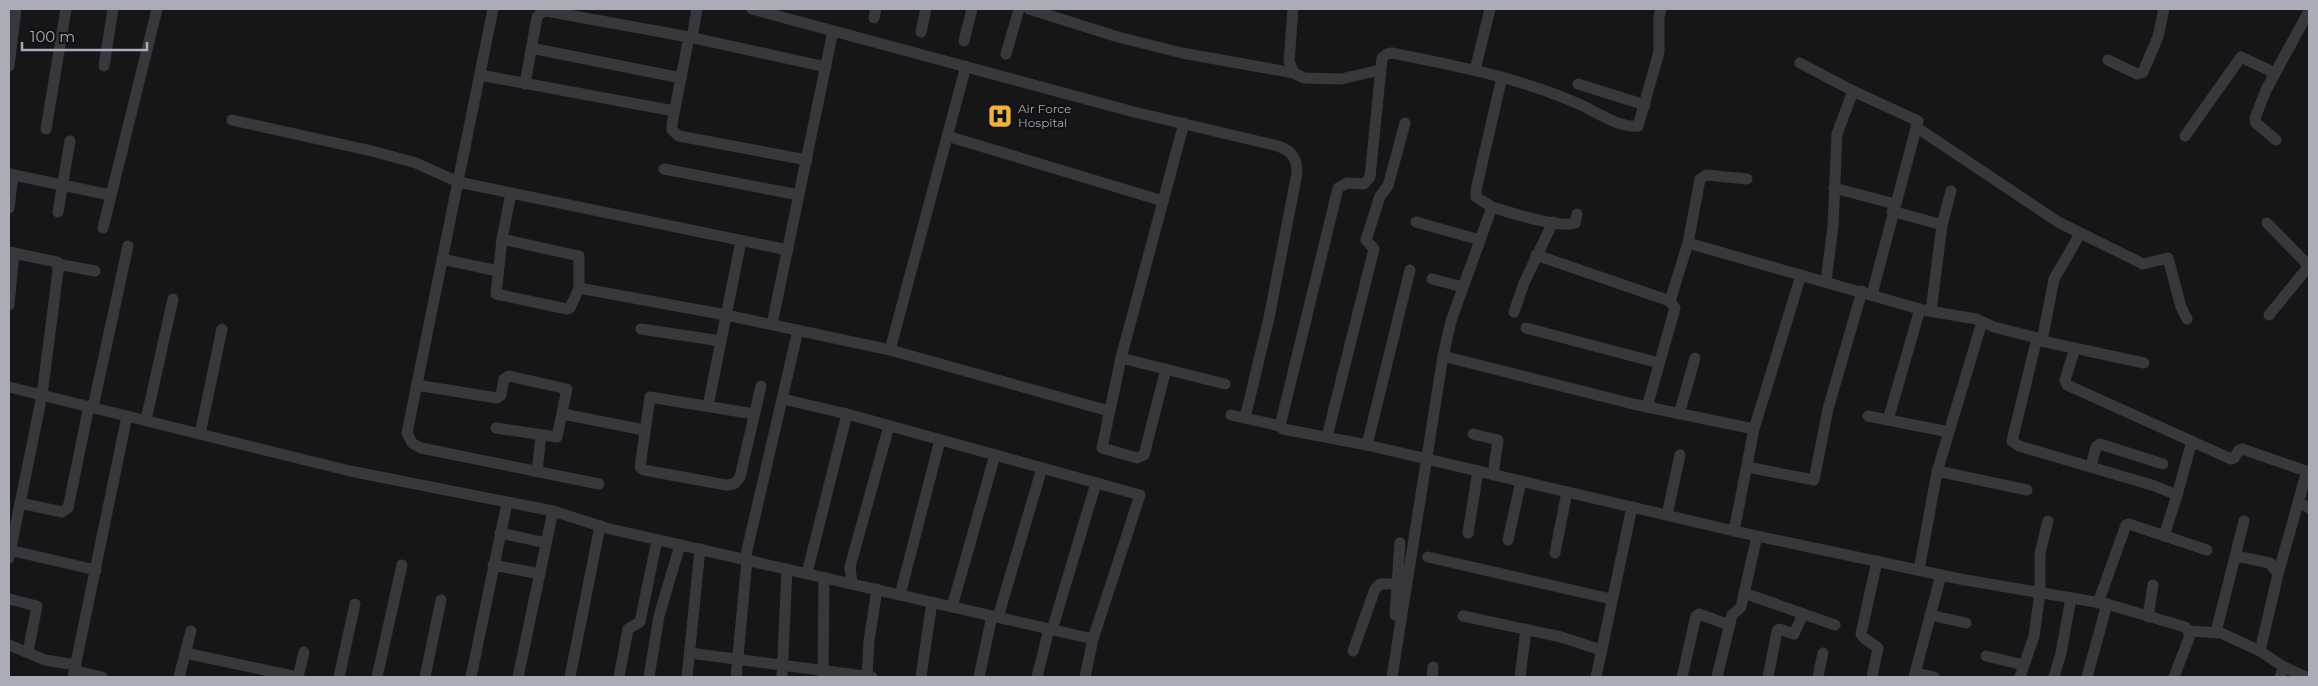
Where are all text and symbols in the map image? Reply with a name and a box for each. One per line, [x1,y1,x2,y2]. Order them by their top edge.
scale bar [22,20,148,52]
text: 100 m [30,27,75,46]
place label: Air Force Hospital [1018,101,1071,130]
hospital icon: Air Force Hospital [987,103,1013,129]

